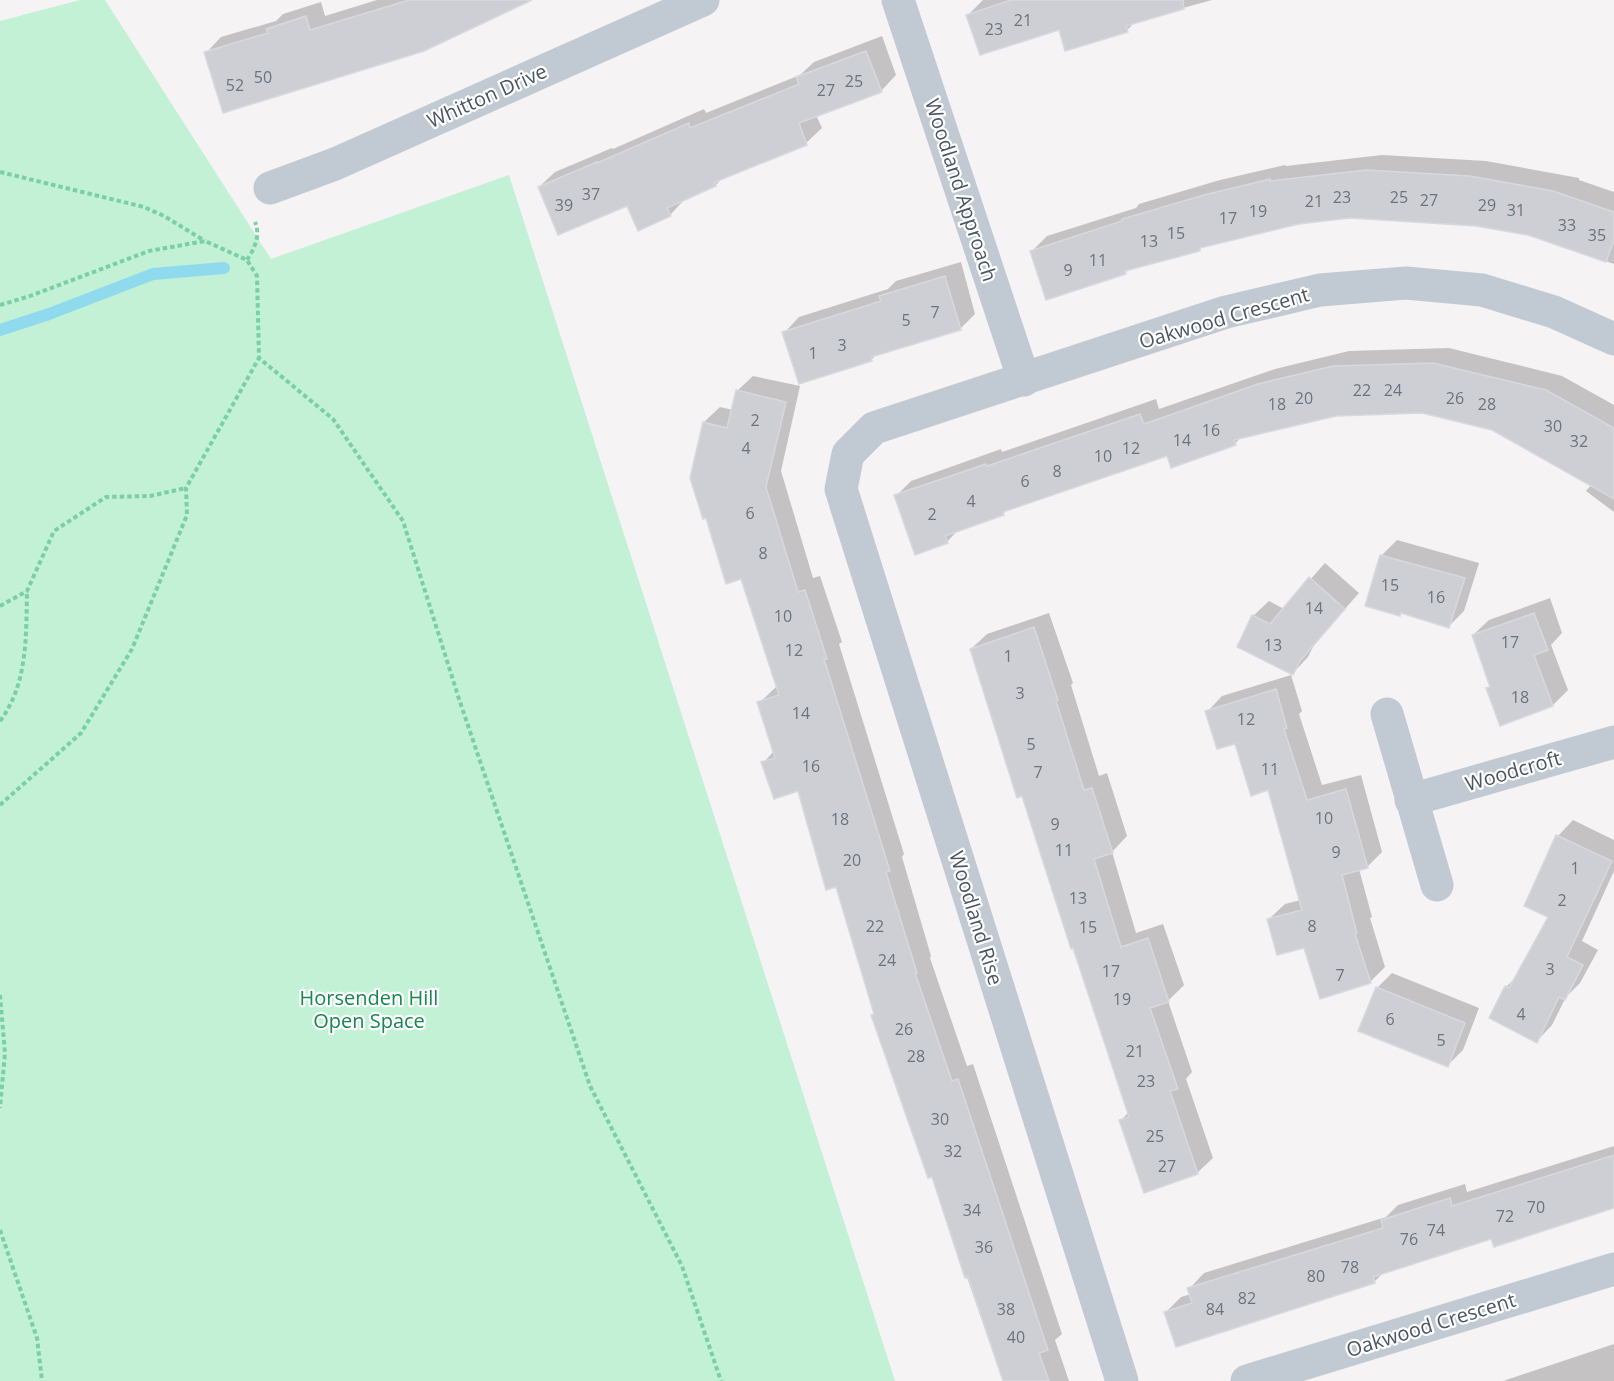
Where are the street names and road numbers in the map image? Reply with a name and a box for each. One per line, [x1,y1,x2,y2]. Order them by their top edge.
street label: Whitton Drive [423,57,551,134]
street label: Woodland Approach [919,95,1004,285]
street label: Oakwood Crescent [1136,280,1312,355]
street label: Woodcroft [1462,744,1564,797]
street label: Woodland Rise [943,848,1010,988]
street label: Oakwood Crescent [1343,1286,1519,1363]

